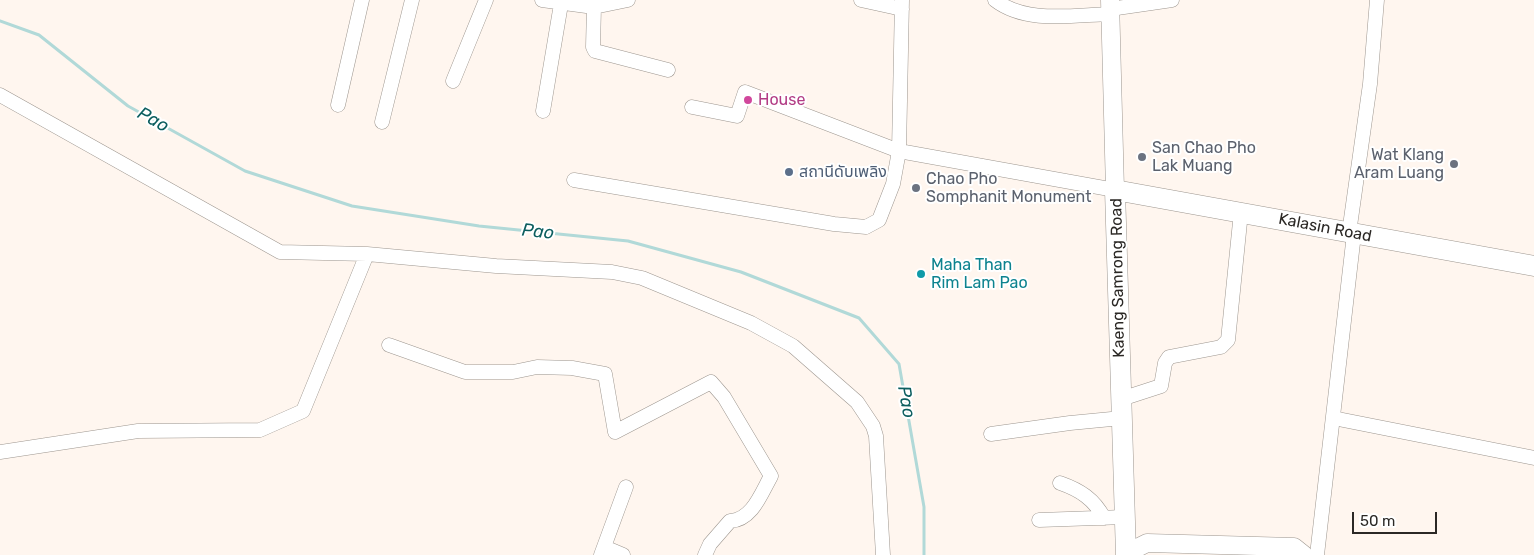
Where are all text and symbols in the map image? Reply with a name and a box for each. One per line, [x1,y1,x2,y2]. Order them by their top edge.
place label: House [758,90,805,110]
marker: House [742,94,754,106]
water label: Pao [134,103,172,137]
place label: San Chao Pho Lak Muang [1152,138,1256,176]
place label: Wat Klang Aram Luang [1354,145,1444,183]
marker: San Chao Pho Lak Muang [1136,151,1148,163]
marker: Wat Klang Aram Luang [1448,158,1460,170]
place label: สถานีดับเพลิง [799,162,887,182]
marker: สถานีดับเพลิง [783,166,795,178]
place label: Chao Pho Somphanit Monument [926,169,1091,207]
marker: Chao Pho Somphanit Monument [910,182,922,194]
street label: Kaeng Samrong Road [1107,198,1129,358]
street label: Kalasin Road [1277,210,1373,246]
water label: Pao [521,220,555,244]
place label: Maha Than Rim Lam Pao [931,255,1028,293]
marker: Maha Than Rim Lam Pao [915,268,927,280]
water label: Pao [893,384,919,420]
scale bar [1354,502,1439,534]
text: 50 m [1360,512,1395,530]

